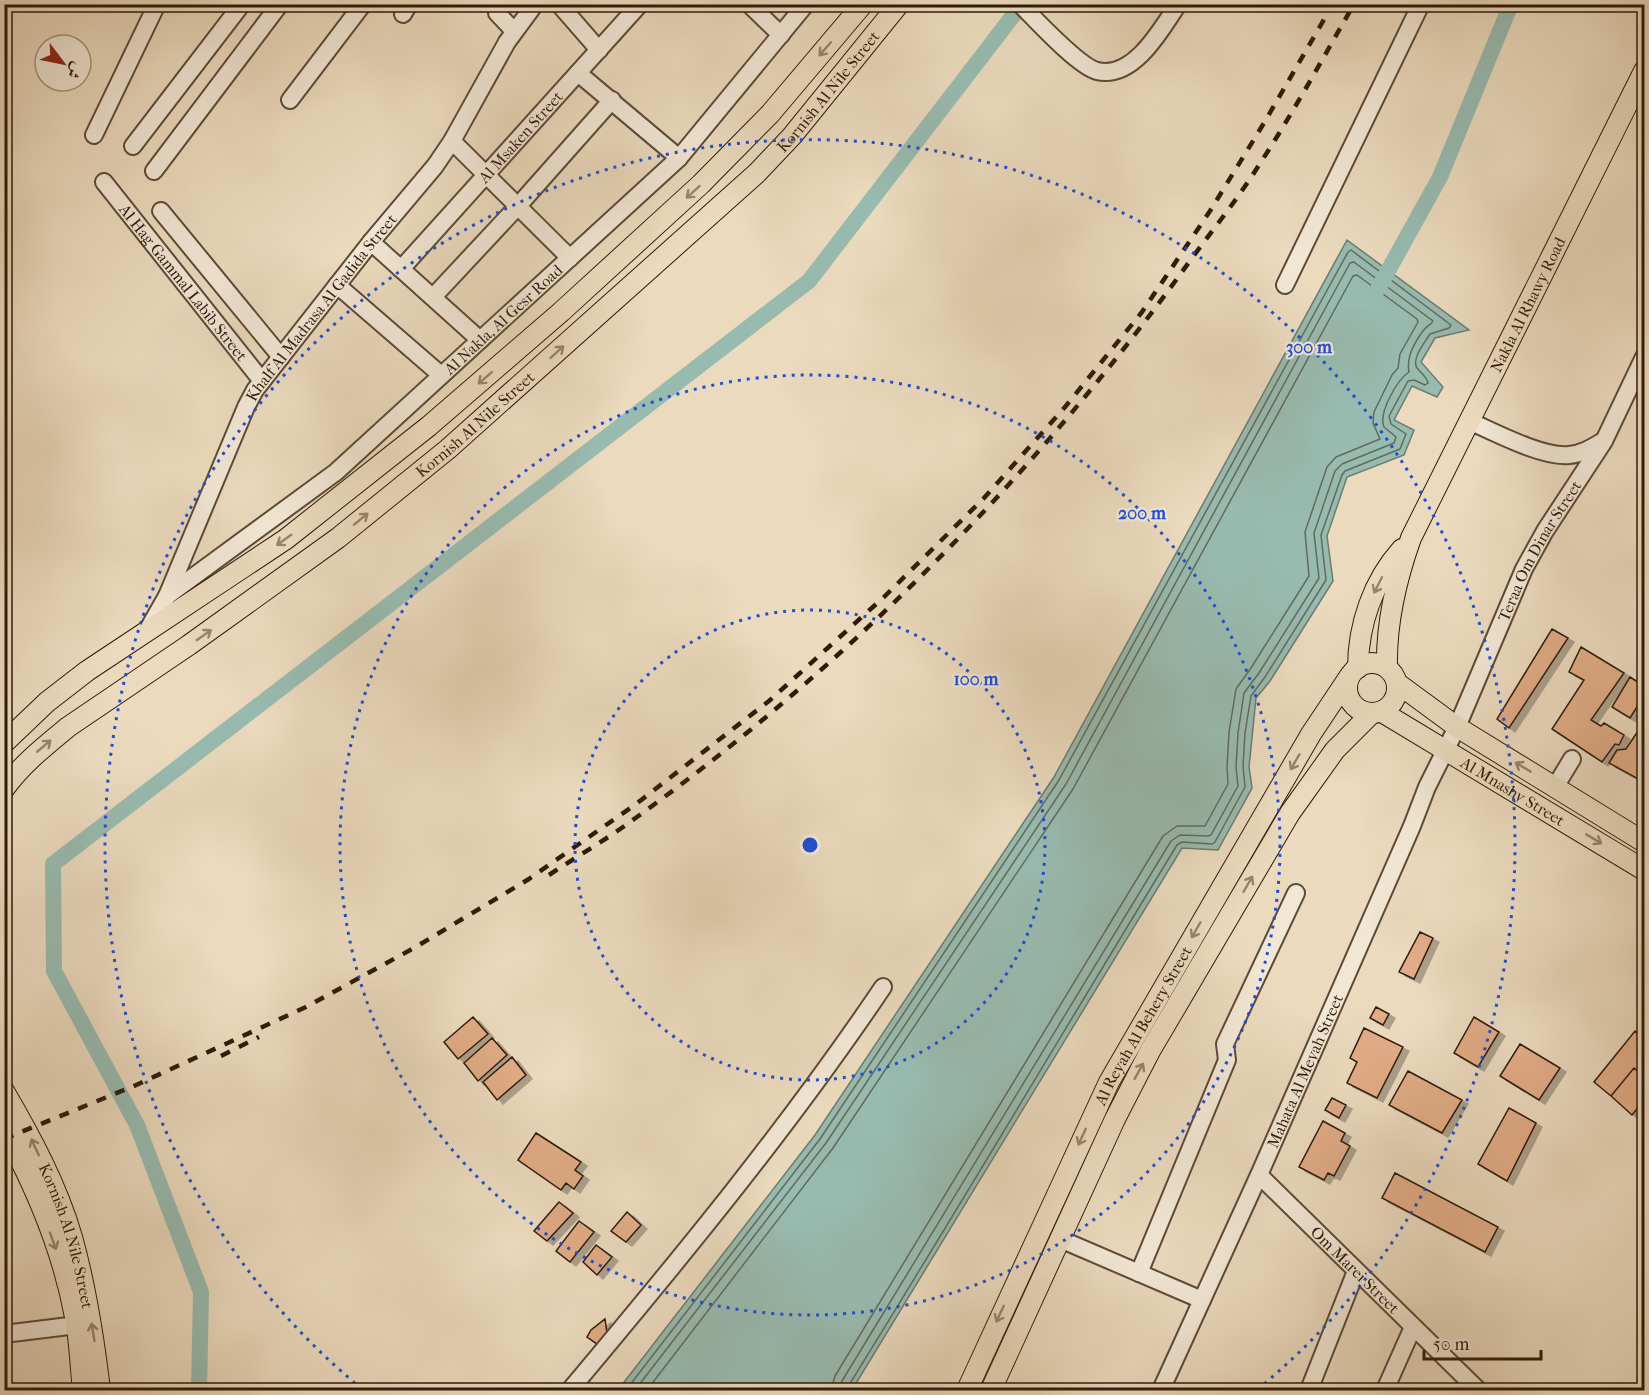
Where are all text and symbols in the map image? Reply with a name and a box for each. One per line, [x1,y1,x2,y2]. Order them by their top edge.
street label: Kornish Al Nile Street [772,27,883,156]
north arrow [33,33,93,93]
one-way arrow [818,41,832,56]
text: ش [63,59,88,82]
street label: Al Msaken Street [473,87,567,187]
one-way arrow [685,184,700,199]
street label: Al Hag Gammal Labib Street [115,199,252,365]
street label: Khalf Al Madrasa Al Gadida Street [241,209,400,404]
street label: Nakla Al Rhawy Road [1486,234,1569,375]
street label: Al Nakla, Al Gesr Road [439,260,566,379]
text: 300 m [1286,337,1333,358]
one-way arrow [549,345,564,359]
street label: Kornish Al Nile Street [412,367,538,481]
one-way arrow [478,371,493,385]
street label: Teraa Om Dinar Street [1493,476,1585,624]
text: 200 m [1118,503,1167,524]
one-way arrow [353,513,369,526]
one-way arrow [277,534,293,546]
one-way arrow [1372,576,1383,594]
one-way arrow [195,629,212,641]
text: 100 m [953,669,1000,690]
one-way arrow [36,740,52,753]
street label: Al Mnashy Street [1457,752,1569,830]
one-way arrow [1289,753,1301,770]
one-way arrow [1515,761,1532,773]
one-way arrow [1585,834,1602,846]
centre of rings [800,835,820,855]
one-way arrow [1242,876,1254,893]
one-way arrow [1190,921,1202,938]
street label: Al Reyah Al Behery Street [1090,942,1196,1109]
street label: Mahata Al Meyah Street [1263,991,1347,1151]
one-way arrow [1133,1063,1145,1080]
one-way arrow [1075,1128,1087,1146]
one-way arrow [28,1139,40,1157]
street label: Kornish Al Nile Street [35,1160,98,1310]
street label: Om Marei Street [1307,1222,1404,1317]
one-way arrow [49,1231,60,1249]
one-way arrow [994,1305,1006,1323]
one-way arrow [87,1323,98,1343]
scale bar [1424,1323,1541,1361]
text: 50 m [1433,1334,1470,1355]

